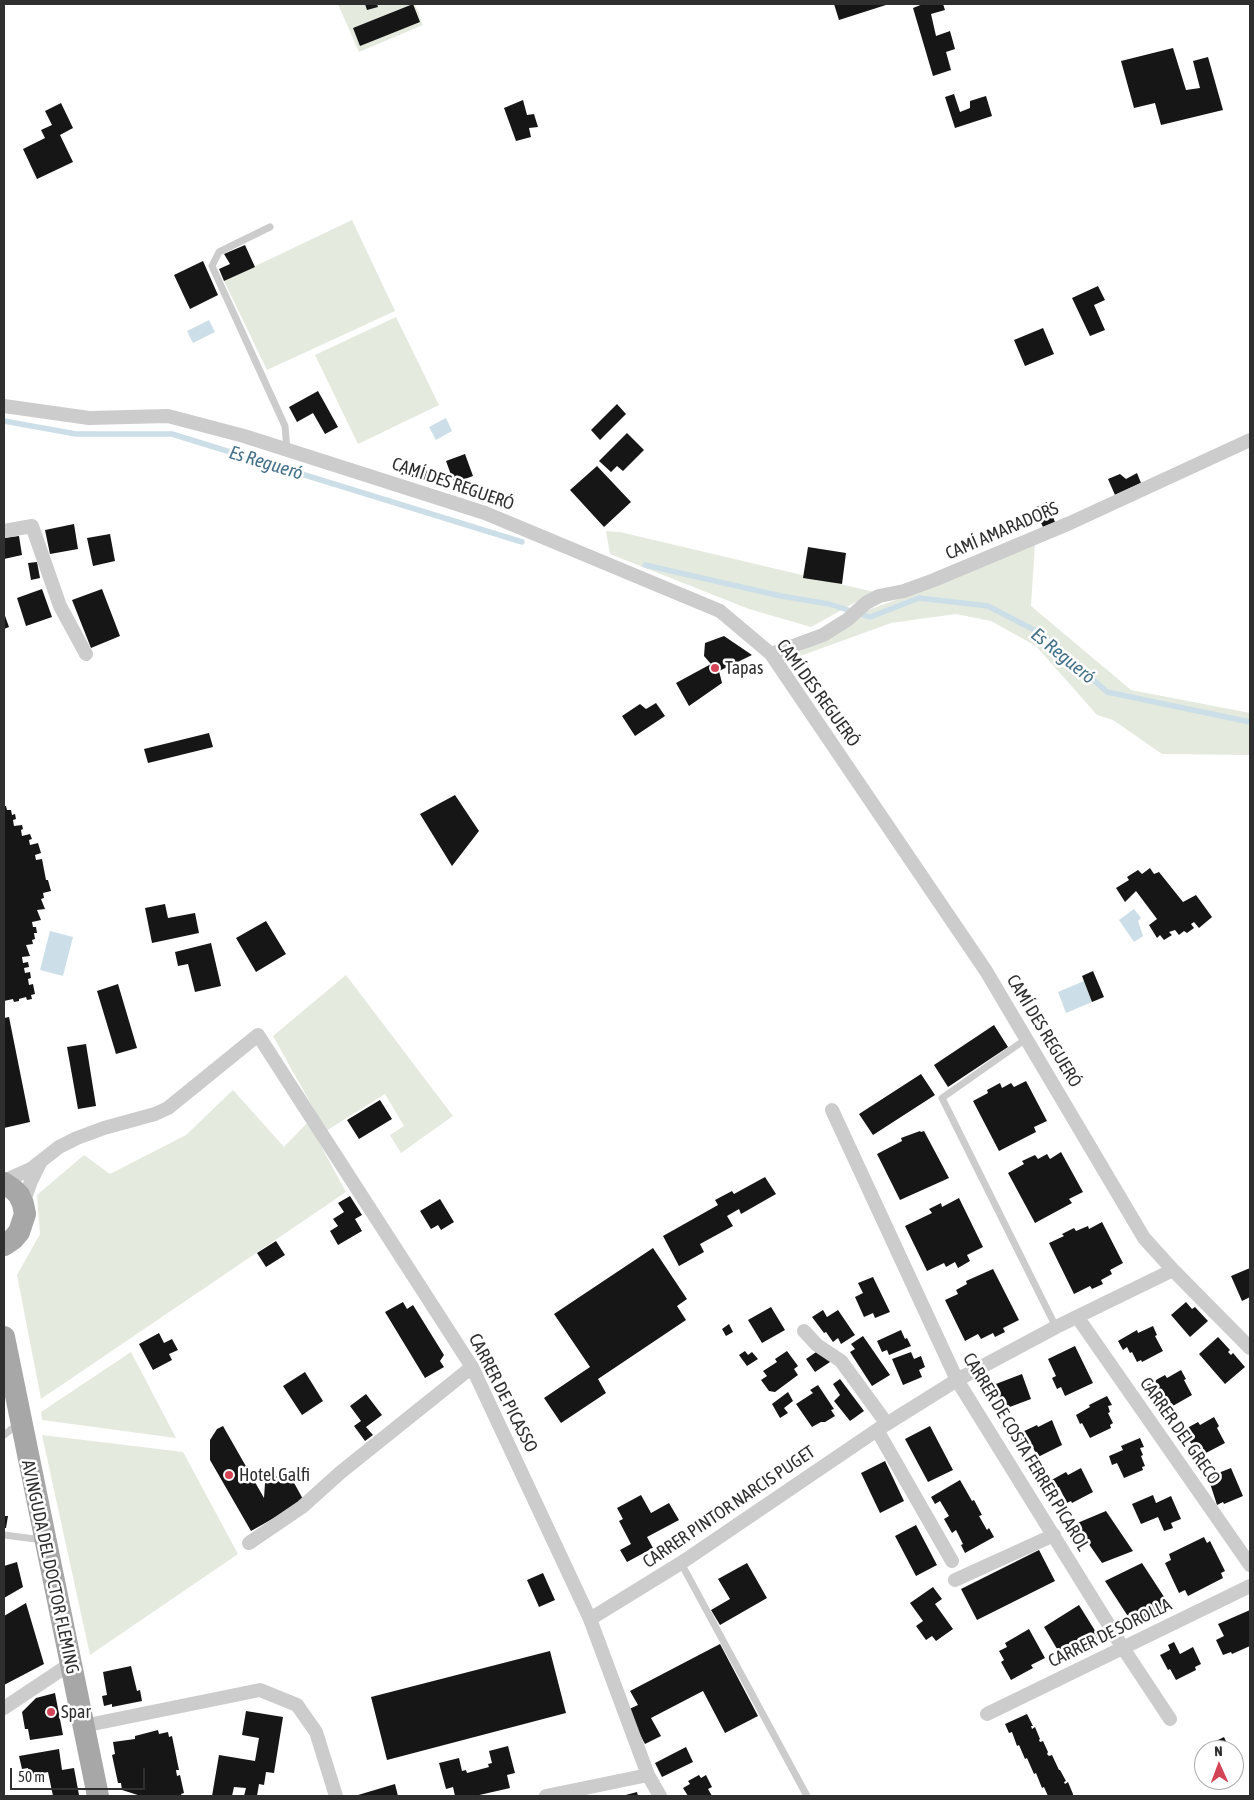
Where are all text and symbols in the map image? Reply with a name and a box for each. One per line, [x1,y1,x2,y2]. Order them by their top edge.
water label: Es Regueró [226,441,306,485]
street label: CAMÍ DES REGUERÓ [389,453,517,515]
street label: CAMÍ AMARADORS [942,497,1062,565]
water label: Es Regueró [1026,623,1100,689]
street label: CAMÍ DES REGUERÓ [772,635,864,751]
place label: Tapas [725,657,763,679]
marker: Tapas [709,662,721,674]
street label: CAMÍ DES REGUERÓ [1002,971,1086,1091]
street label: CARRER DE PICASSO [464,1330,542,1456]
street label: CARRER DE COSTA FERRER PICAROL [958,1349,1094,1555]
street label: CARRER DEL GRECO [1135,1373,1225,1489]
street label: CARRER PINTOR NARCIS PUGET [639,1441,819,1573]
street label: AVINGUDA DEL DOCTOR FLEMING [17,1458,83,1676]
place label: Hotel Galfi [239,1464,310,1486]
marker: Hotel Galfi [223,1469,235,1481]
street label: CARRER DE SOROLLA [1045,1594,1175,1672]
place label: Spar [61,1701,91,1723]
marker: Spar [45,1706,57,1718]
north arrow [1194,1740,1244,1790]
text: N [1214,1743,1223,1759]
scale bar [12,1758,148,1790]
text: 50 m [18,1768,45,1785]

